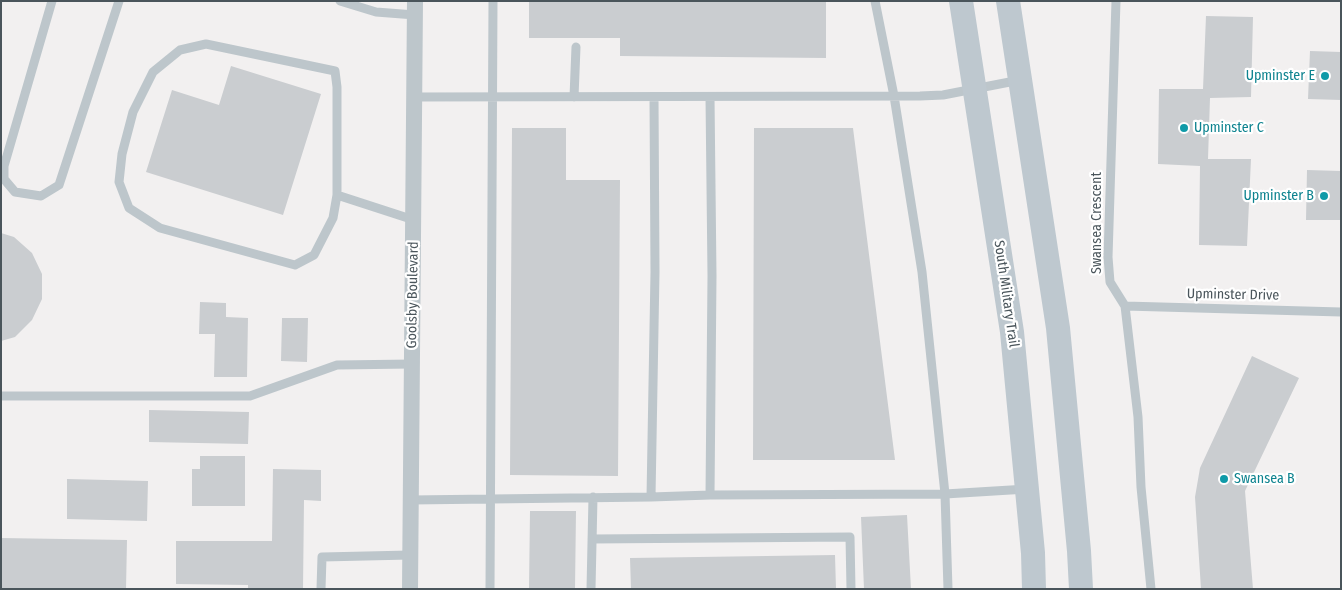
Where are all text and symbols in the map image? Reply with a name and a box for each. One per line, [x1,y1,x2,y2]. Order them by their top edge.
place label: Upminster E [1246,68,1315,84]
marker: Upminster E [1319,70,1331,82]
place label: Upminster C [1194,120,1264,136]
marker: Upminster C [1178,122,1190,134]
street label: Swansea Crescent [1089,172,1105,274]
place label: Upminster B [1244,188,1314,204]
marker: Upminster B [1318,190,1330,202]
street label: South Military Trail [990,239,1022,349]
street label: Goolsby Boulevard [404,241,422,349]
street label: Upminster Drive [1187,286,1279,304]
place label: Swansea B [1234,471,1295,487]
marker: Swansea B [1218,473,1230,485]

